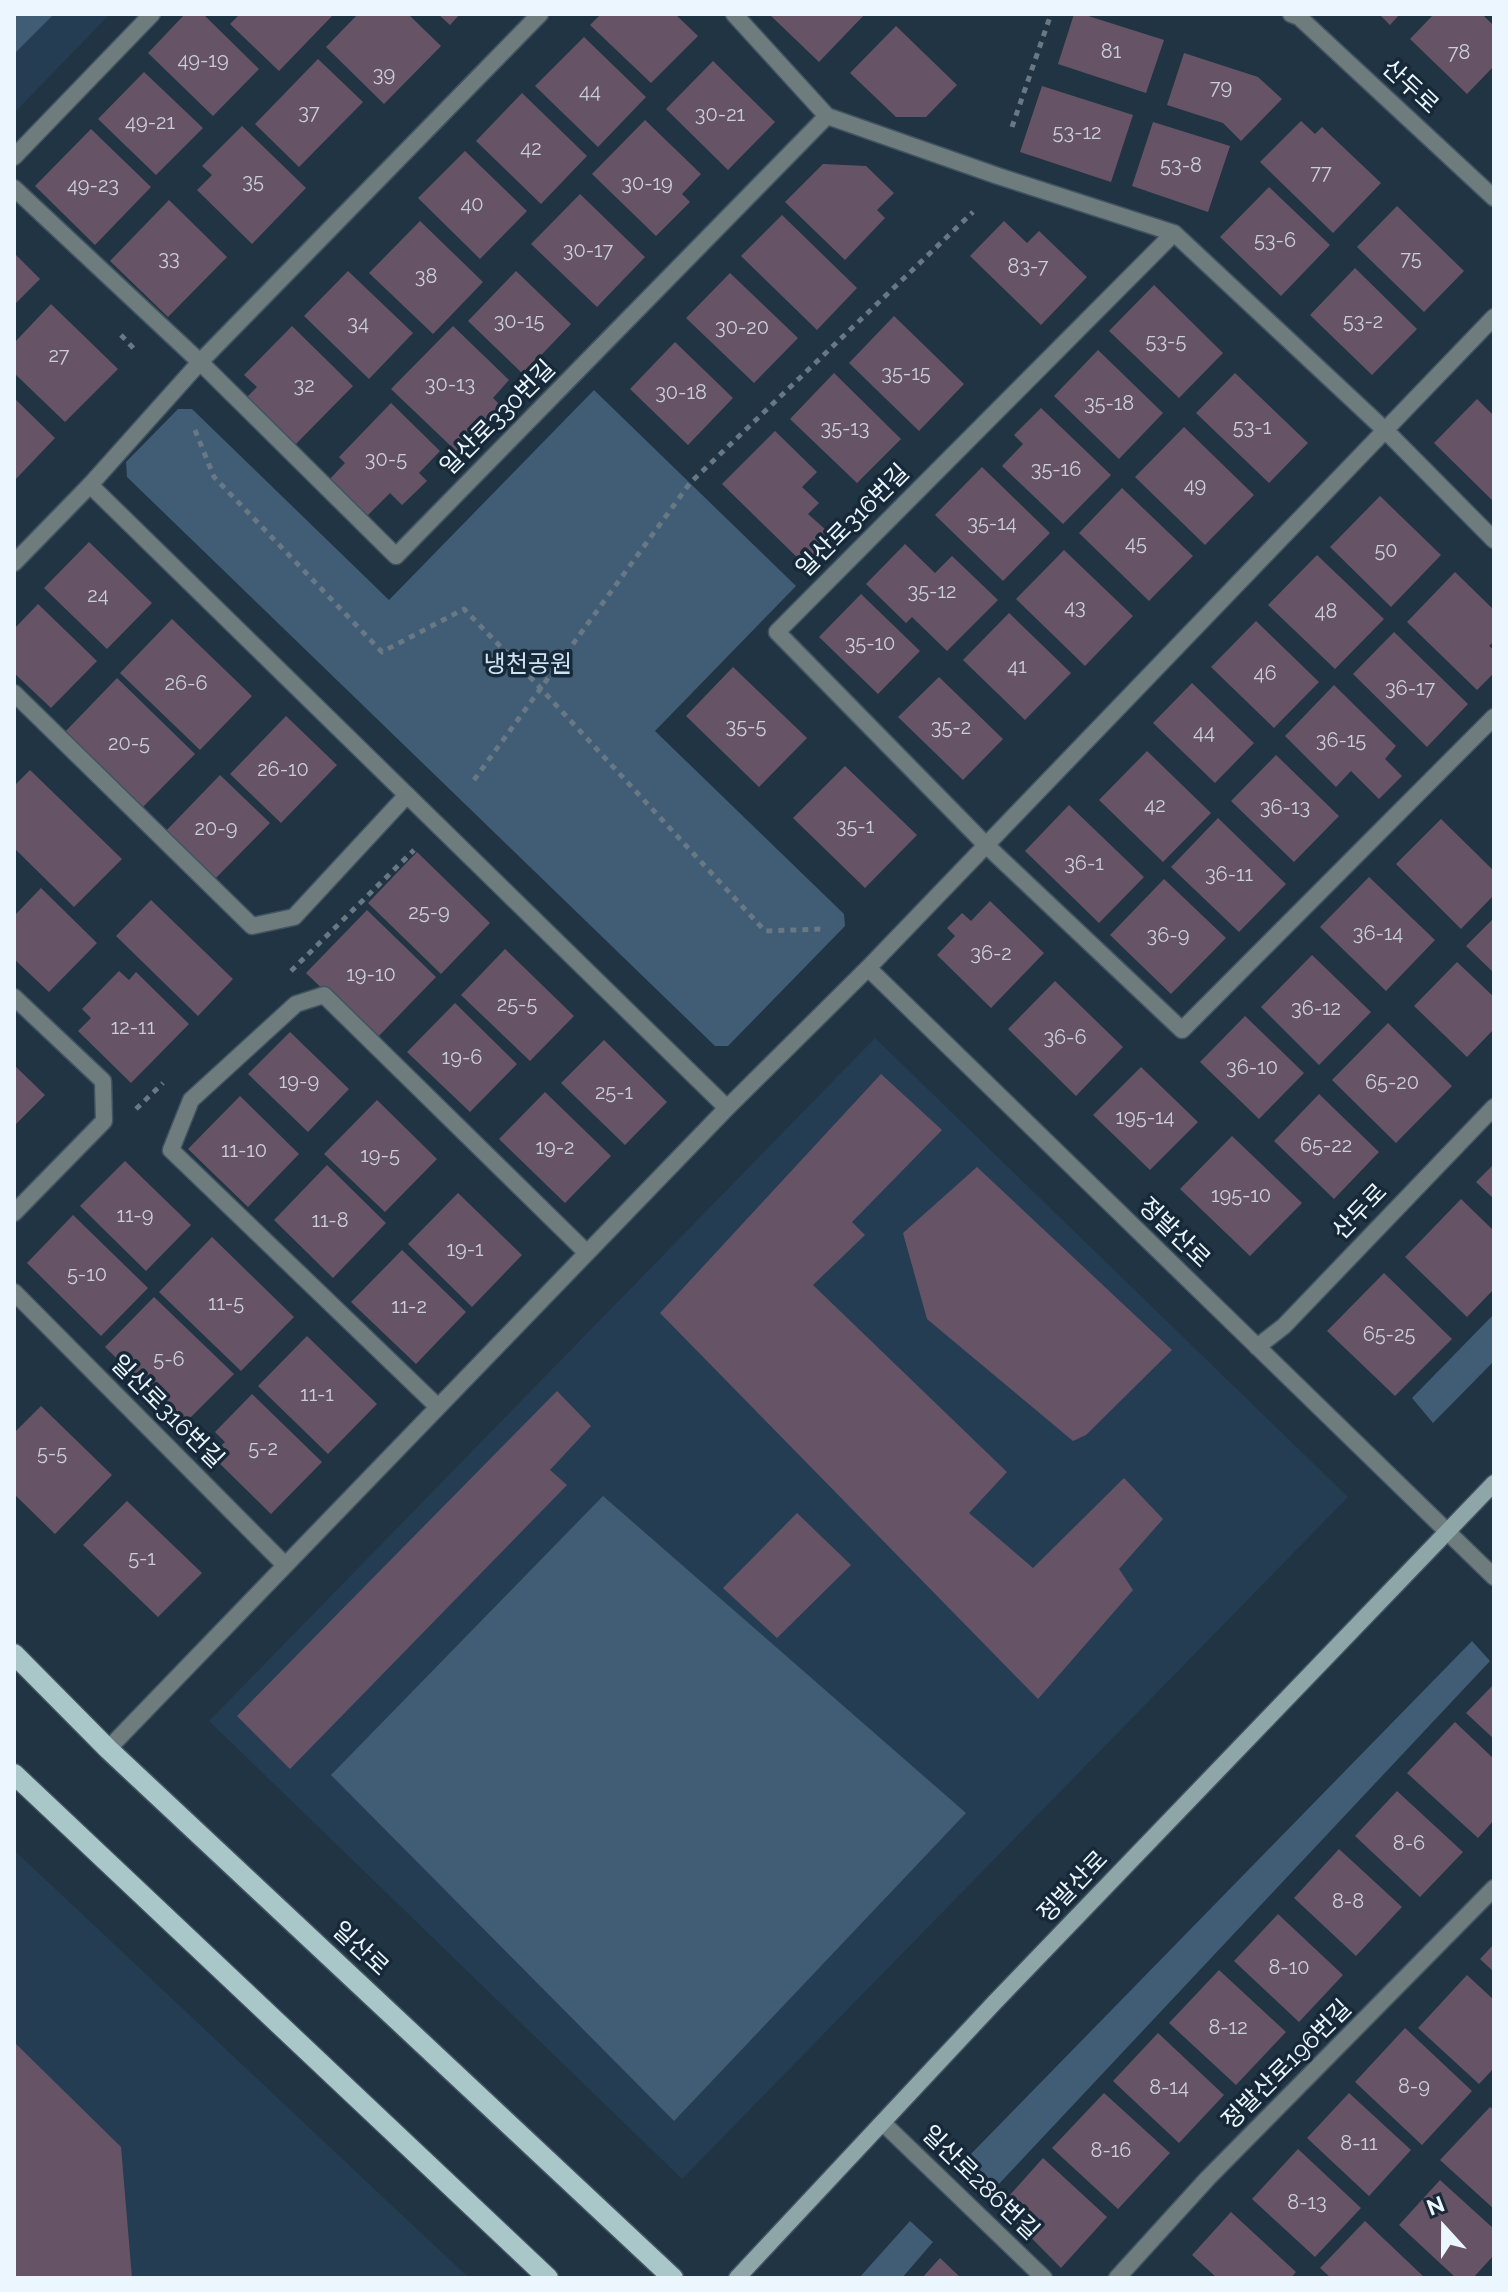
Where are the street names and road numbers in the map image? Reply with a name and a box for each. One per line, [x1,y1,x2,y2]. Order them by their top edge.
street label: 산두로 [1376,54,1444,120]
street label: 일산로330번길 [435,355,561,481]
street label: 일산로316번길 [791,459,915,583]
street label: 산두로 [1327,1178,1393,1246]
street label: 정발산로 [1132,1192,1216,1274]
street label: 일산로316번길 [105,1350,229,1474]
street label: 정발산로 [1032,1845,1114,1929]
street label: 일산로 [326,1916,394,1982]
street label: 정발산로196번길 [1216,1994,1358,2136]
street label: 일산로286번길 [915,2120,1045,2246]

